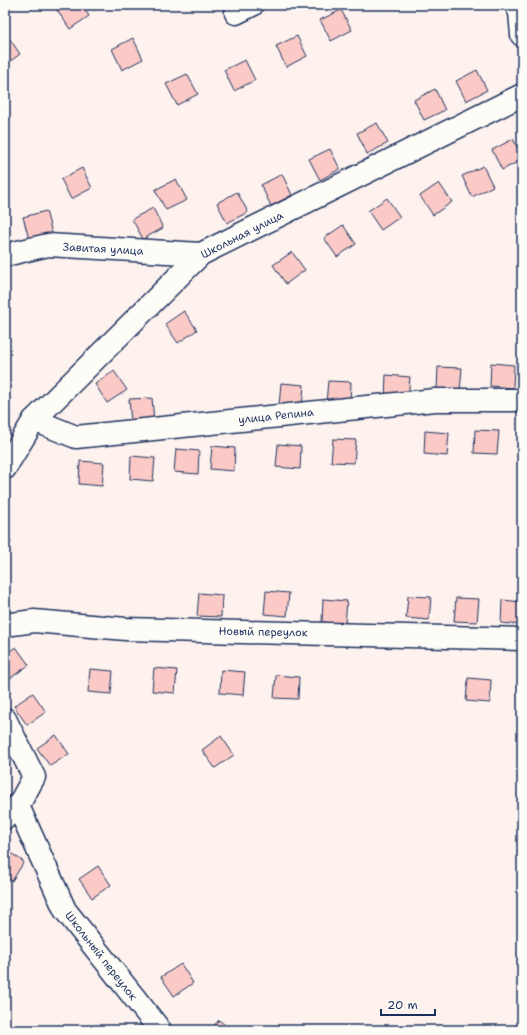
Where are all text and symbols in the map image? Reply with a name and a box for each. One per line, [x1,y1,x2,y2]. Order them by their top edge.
street label: Школьная улица [198,208,286,262]
street label: Завитая улица [62,239,144,259]
street label: улица Репина [238,405,315,427]
street label: Новый переулок [218,624,308,640]
street label: Школьный переулок [61,908,141,1004]
scale bar [381,991,435,1017]
text: 20 m [387,997,418,1013]

